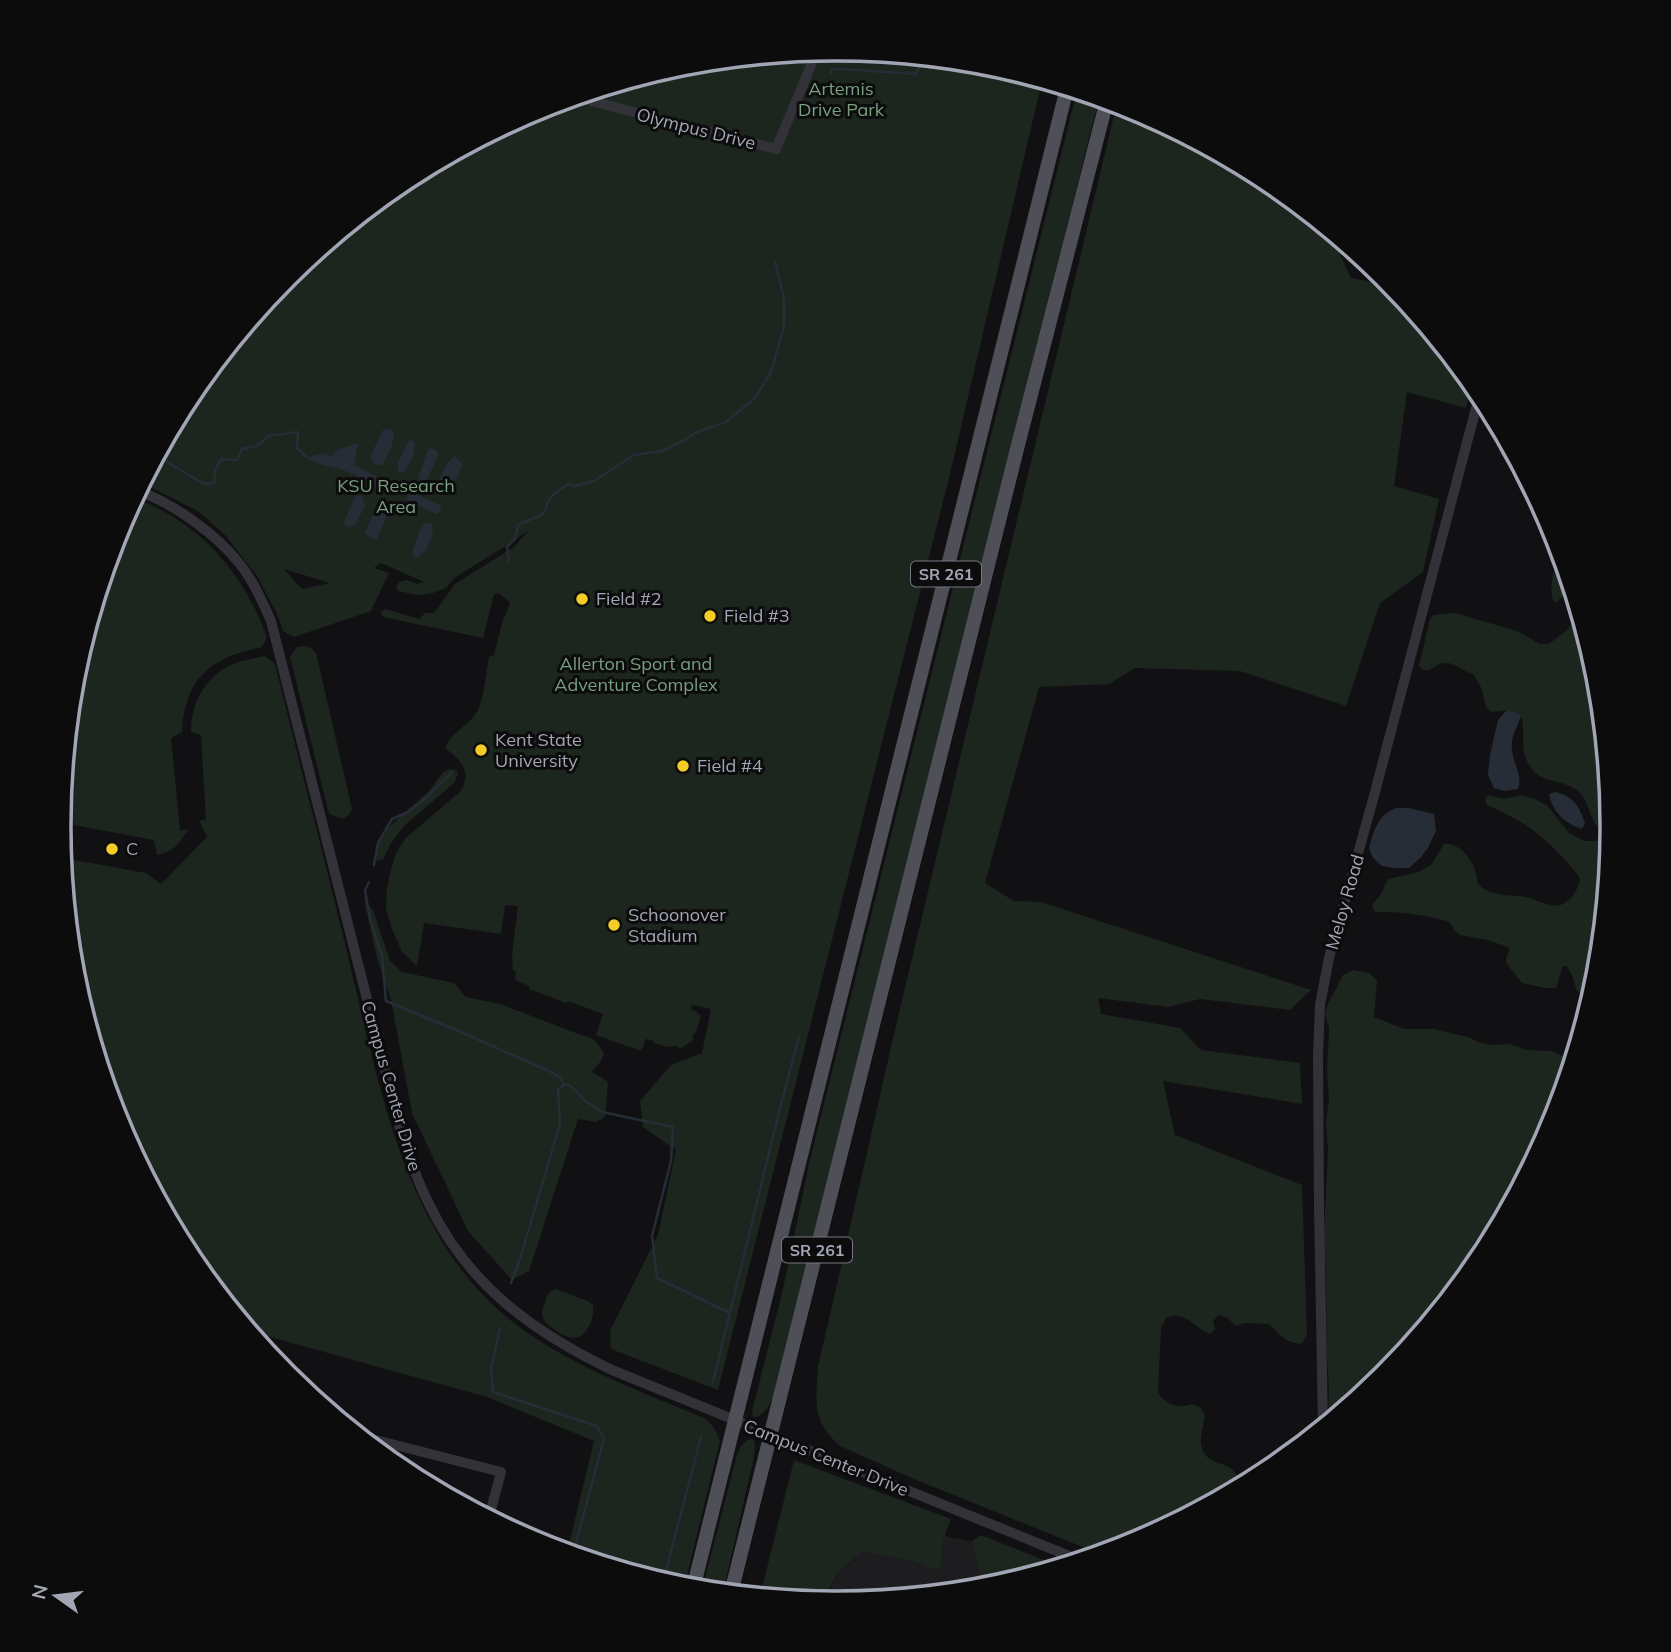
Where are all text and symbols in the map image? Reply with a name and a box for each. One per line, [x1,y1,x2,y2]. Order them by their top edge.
park label: Artemis Drive Park [798,77,885,121]
street label: Olympus Drive [634,103,758,154]
park label: KSU Research Area [337,474,455,518]
road number: SR 261 [911,562,981,586]
place label: Field #2 [596,587,662,610]
marker: Field #2 [574,591,590,607]
place label: Field #3 [724,604,790,627]
marker: Field #3 [702,608,718,624]
park label: Allerton Sport and Adventure Complex [554,652,718,696]
place label: Kent State University [495,728,582,772]
marker: Kent State University [473,742,489,758]
place label: Field #4 [697,754,763,777]
marker: Field #4 [675,758,691,774]
place label: C [126,837,138,860]
marker: C [104,841,120,857]
street label: Meloy Road [1320,852,1369,952]
place label: Schoonover Stadium [628,903,726,947]
marker: Schoonover Stadium [606,917,622,933]
street label: Campus Center Drive [356,998,427,1174]
road number: SR 261 [782,1238,852,1262]
street label: Campus Center Drive [740,1414,912,1501]
north arrow [21,1561,91,1631]
text: N [26,1582,53,1602]

